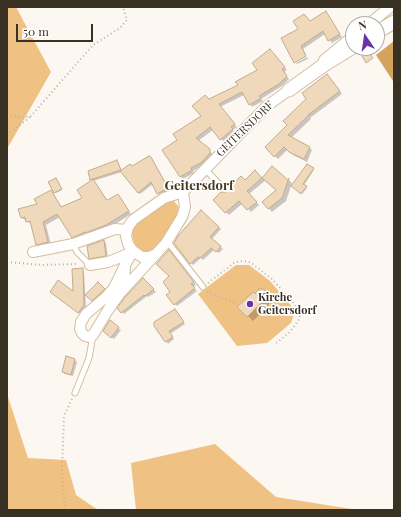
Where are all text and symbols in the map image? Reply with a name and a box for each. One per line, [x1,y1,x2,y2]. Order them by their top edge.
scale bar [18,16,95,42]
north arrow [345,16,385,56]
text: N [357,17,368,33]
text: 50 m [23,23,49,39]
street label: GEITERSDORF [214,98,276,160]
district label: Geitersdorf [165,178,233,194]
place label: Kirche Geitersdorf [258,291,316,317]
marker: Kirche Geitersdorf [245,299,255,309]

